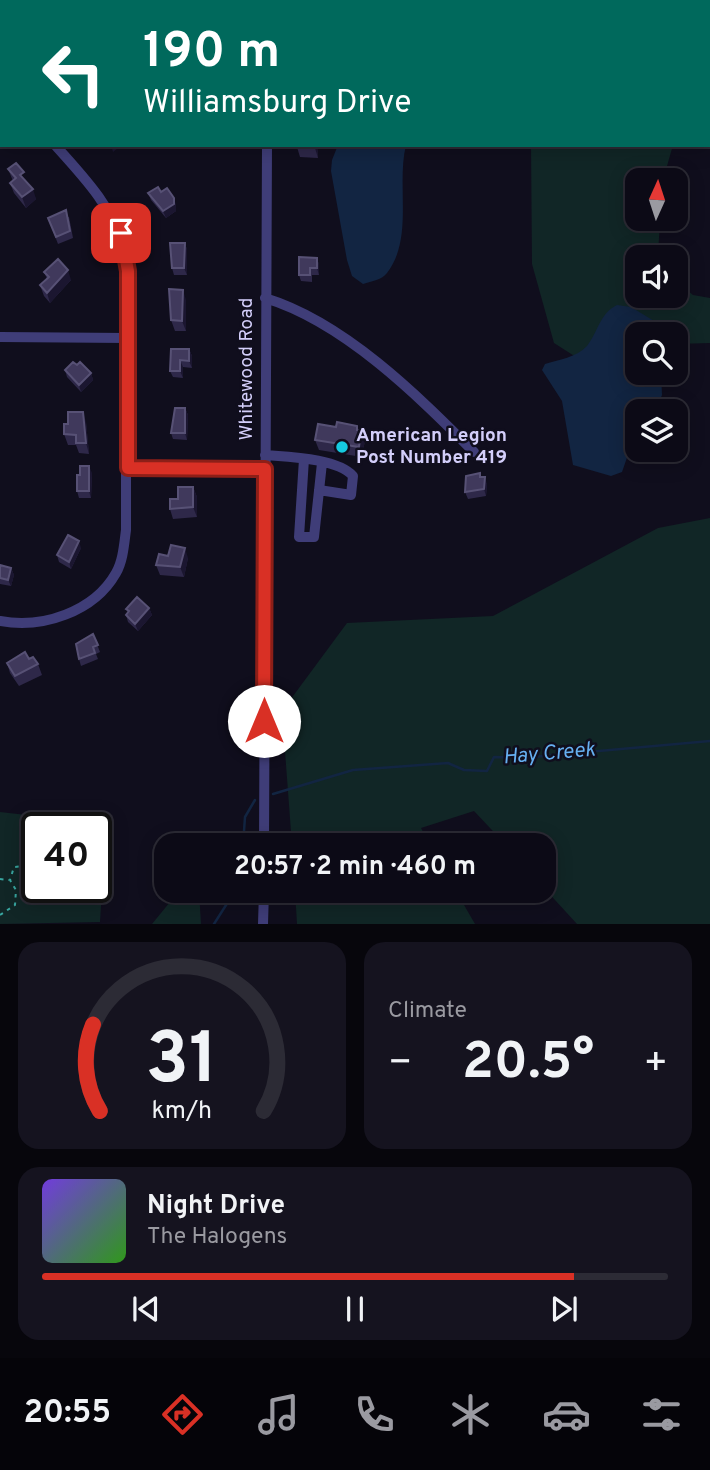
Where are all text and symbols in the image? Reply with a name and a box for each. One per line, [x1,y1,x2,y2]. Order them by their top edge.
text: 190 m [143,23,280,85]
icon: left [28,28,119,119]
text: Williamsburg Drive [143,84,411,124]
north arrow [625,168,688,231]
map controls [625,168,688,462]
pin [91,203,151,263]
icon: arrive [102,214,140,252]
button: sound [625,245,688,308]
street label: Whitewood Road [235,298,259,440]
button: search [625,322,688,385]
button: layers [625,399,688,462]
place label: American Legion Post Number 419 [356,424,507,470]
marker: American Legion Post Number 419 [334,439,350,455]
position arrow [227,684,301,758]
water label: Hay Creek [502,736,597,771]
speed limit sign: 40 [21,812,112,903]
text: 20:57 · 2 min · 460 m [234,851,476,884]
text: Climate [388,997,467,1026]
text: 31 [146,1018,218,1110]
text: 20.5° [462,1031,594,1097]
text: − [388,1040,413,1089]
text: + [643,1040,668,1089]
text: km/h [152,1096,212,1128]
text: Night Drive [147,1190,285,1223]
text: The Halogens [147,1223,287,1252]
icon: previous [127,1290,165,1328]
icon: pause [336,1290,374,1328]
icon: next [545,1290,583,1328]
icon: directions [158,1390,207,1439]
icon: music [254,1390,303,1439]
icon: phone [350,1390,399,1439]
icon: climate [446,1390,495,1439]
icon: car [542,1390,591,1439]
icon: filters [637,1390,686,1439]
text: 20:55 [23,1394,111,1434]

